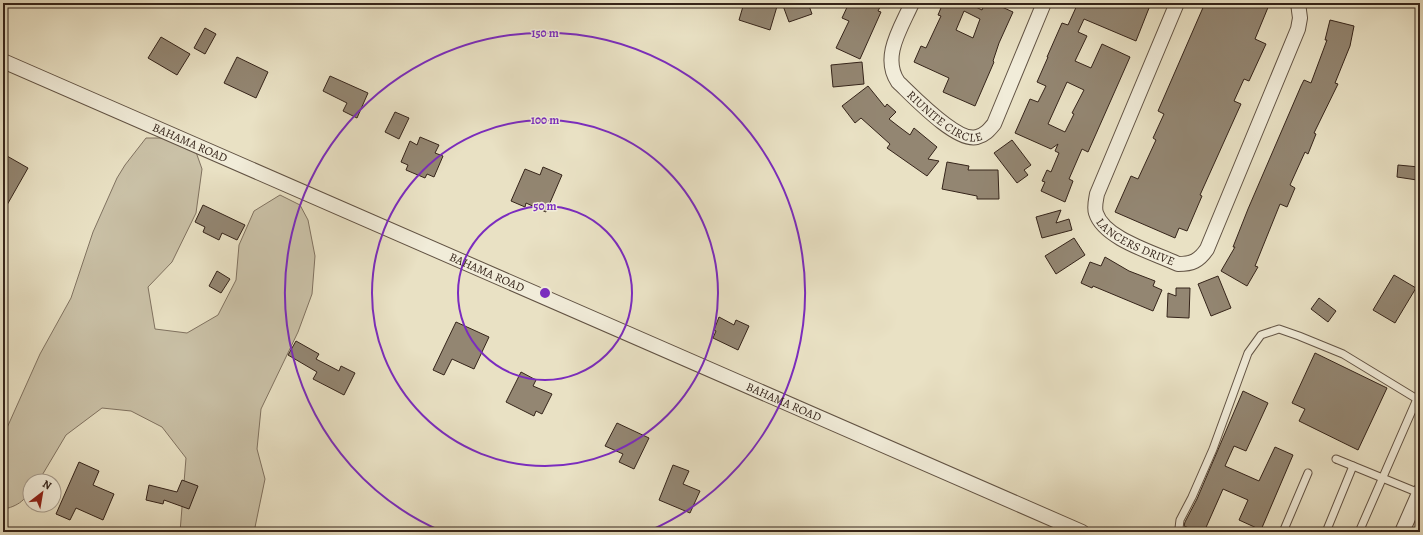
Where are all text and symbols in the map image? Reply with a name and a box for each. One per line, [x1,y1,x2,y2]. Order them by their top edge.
text: 150 m [531,25,559,41]
street label: RIUNITE CIRCLE [903,87,984,146]
text: 100 m [531,112,559,128]
street label: BAHAMA ROAD [150,119,230,166]
text: 50 m [533,198,557,214]
street label: LANCERS DRIVE [1092,215,1177,270]
street label: BAHAMA ROAD [447,249,527,296]
centre of rings [538,286,552,300]
street label: BAHAMA ROAD [744,378,824,425]
north arrow [22,473,62,513]
text: N [40,476,54,493]

